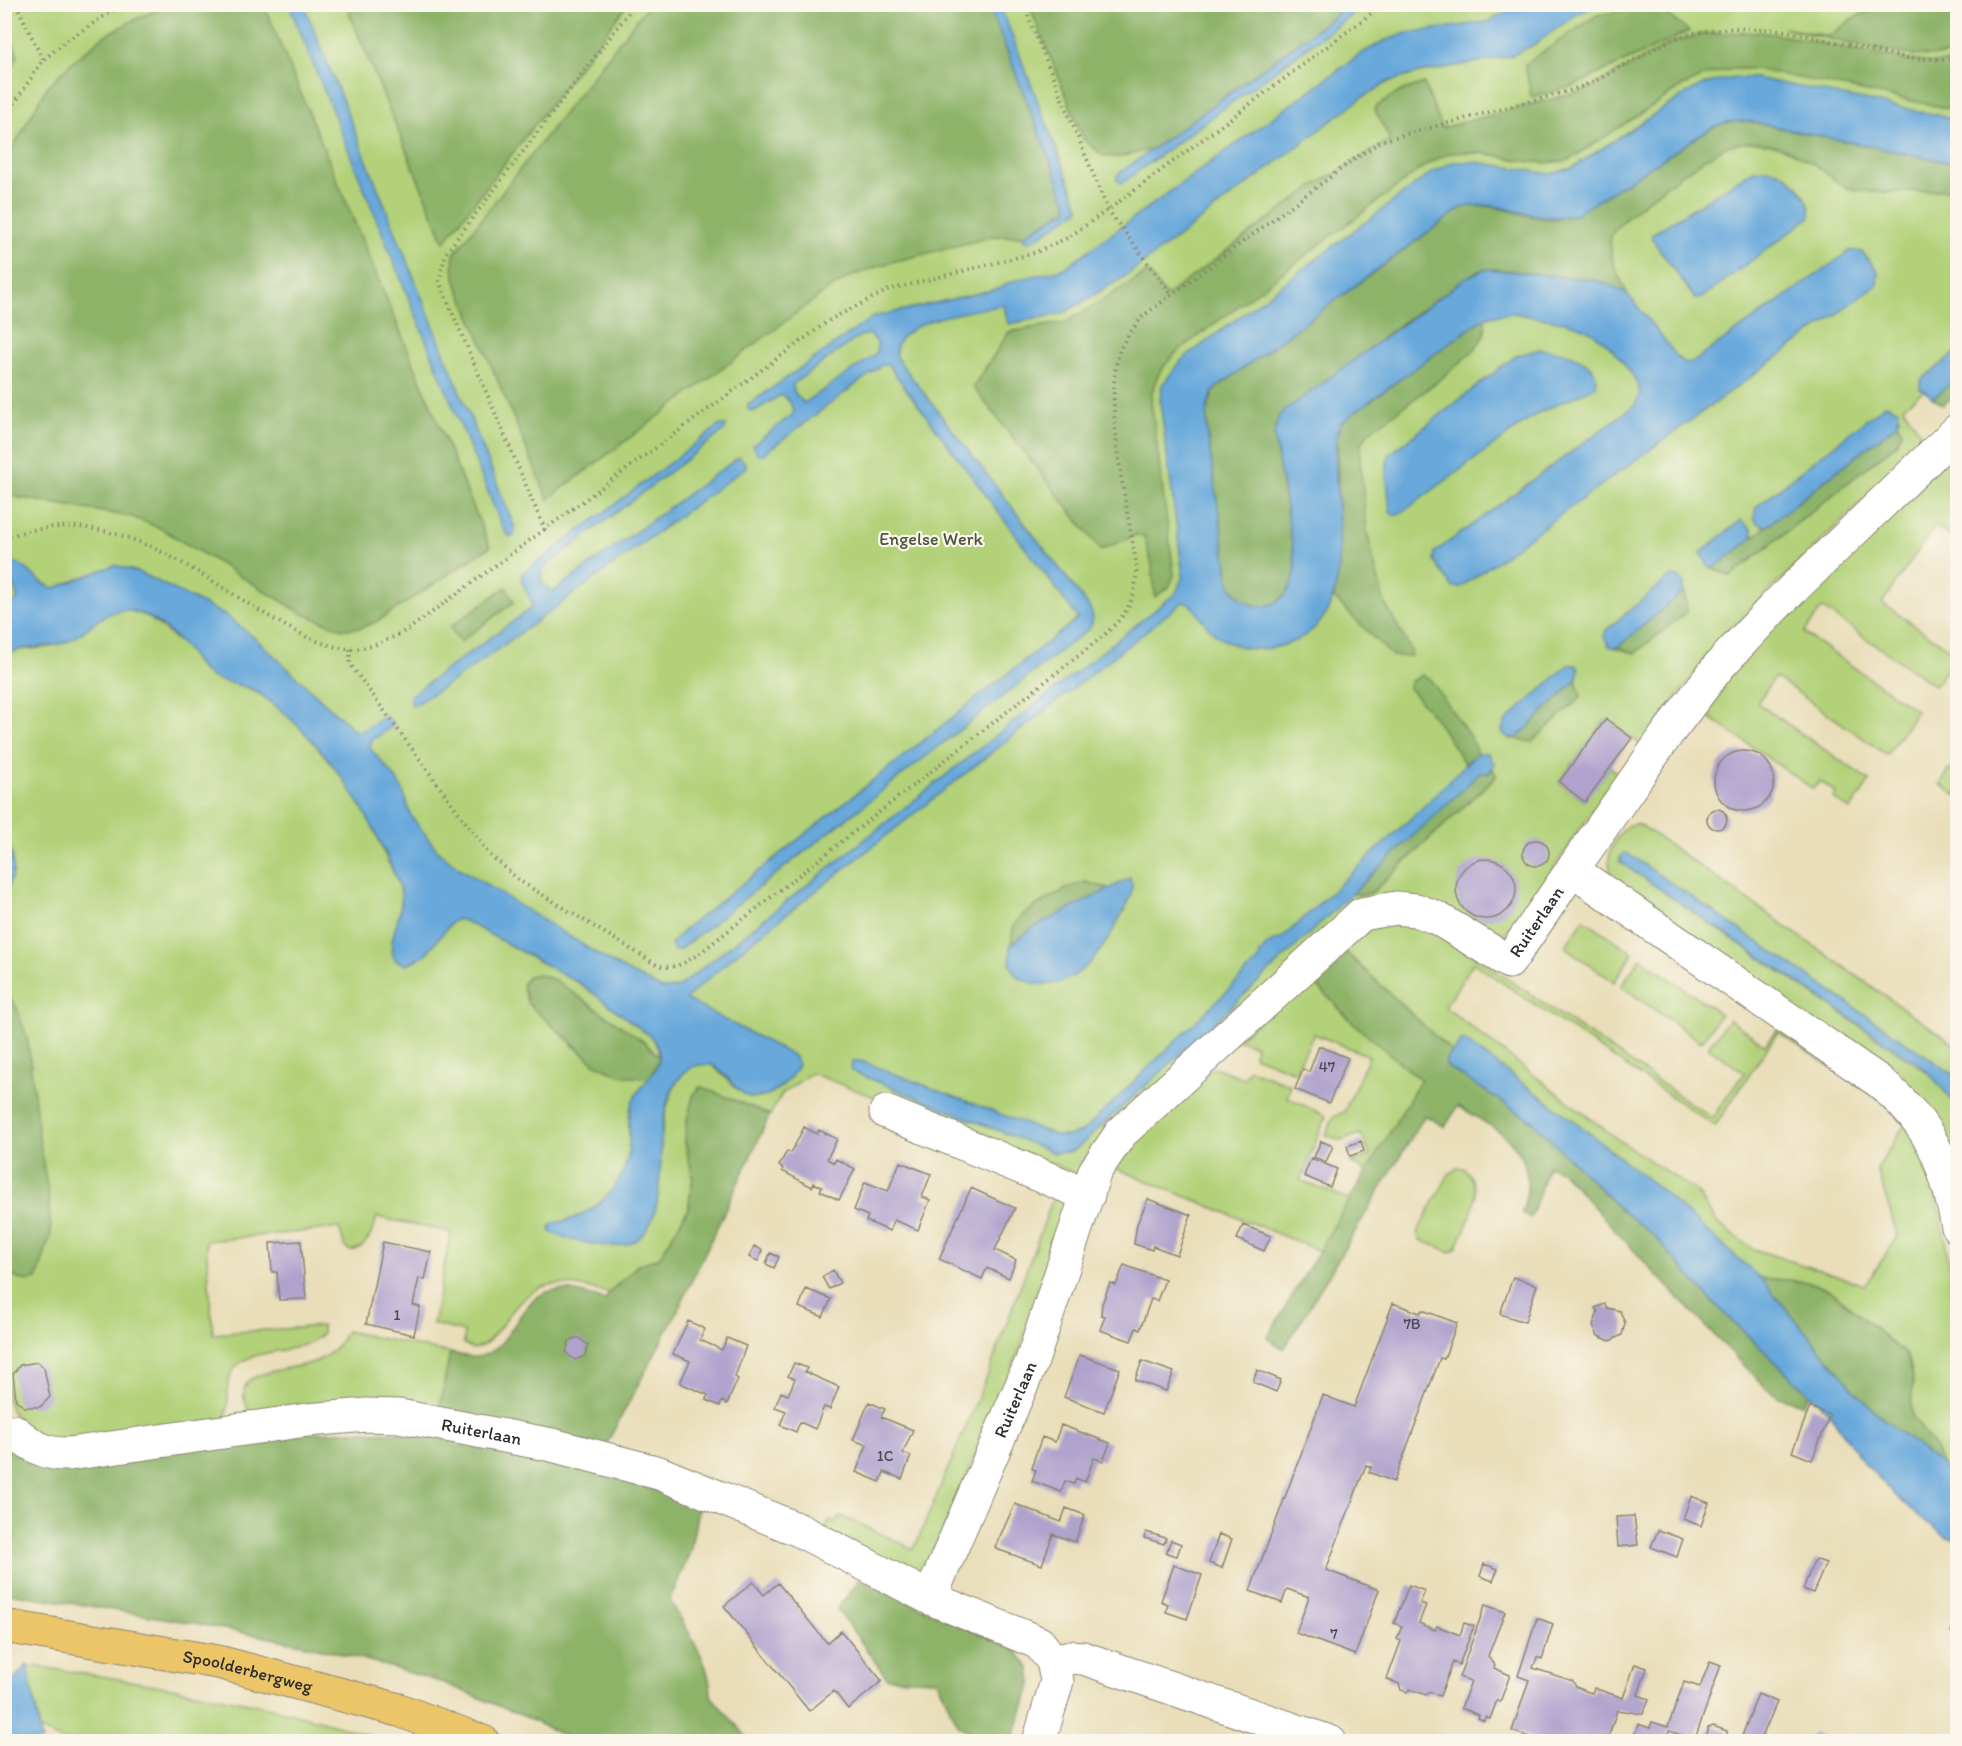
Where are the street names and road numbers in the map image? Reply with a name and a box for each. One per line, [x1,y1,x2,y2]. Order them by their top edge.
street label: Ruiterlaan [1504,882,1569,962]
street label: Ruiterlaan [989,1358,1042,1441]
street label: Ruiterlaan [440,1413,524,1450]
street label: Spoolderbergweg [181,1645,316,1698]

